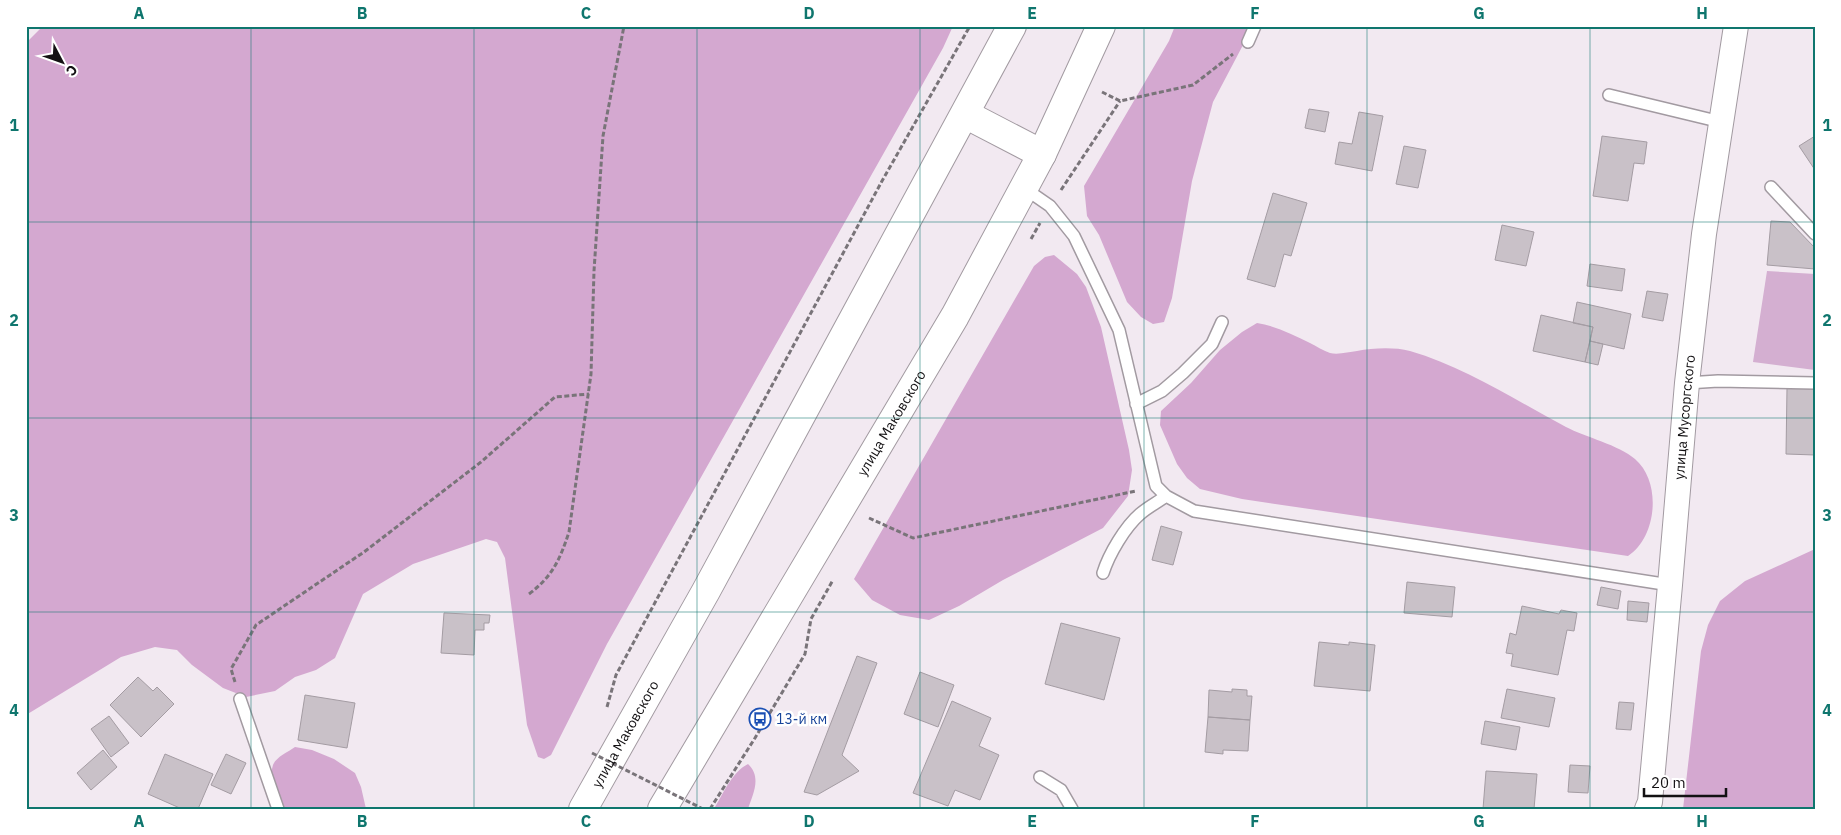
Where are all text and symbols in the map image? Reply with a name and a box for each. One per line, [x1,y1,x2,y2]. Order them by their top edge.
text: A [134,3,145,23]
text: B [357,3,368,23]
text: C [581,3,591,23]
text: D [803,3,815,23]
text: E [1027,3,1037,23]
text: F [1250,3,1260,23]
text: G [1473,3,1485,23]
text: H [1696,3,1708,23]
north arrow [38,38,88,88]
text: С [62,61,82,80]
text: 1 [9,115,19,135]
text: 1 [1822,115,1832,135]
text: 2 [9,310,19,330]
text: 2 [1822,310,1832,330]
street label: улица Мусоргского [1670,354,1699,480]
street label: улица Маковского [853,367,930,479]
text: 3 [9,505,19,525]
text: 3 [1822,505,1832,525]
street label: улица Маковского [588,677,663,791]
text: 4 [9,700,19,720]
text: 4 [1822,700,1832,720]
bus stop icon: 13-й км [748,707,772,731]
place label: 13-й км [776,710,827,728]
scale bar [1644,765,1726,797]
text: 20 m [1651,773,1686,792]
text: A [134,811,145,831]
text: B [357,811,368,831]
text: C [581,811,591,831]
text: D [803,811,815,831]
text: E [1027,811,1037,831]
text: F [1250,811,1260,831]
text: G [1473,811,1485,831]
text: H [1696,811,1708,831]

